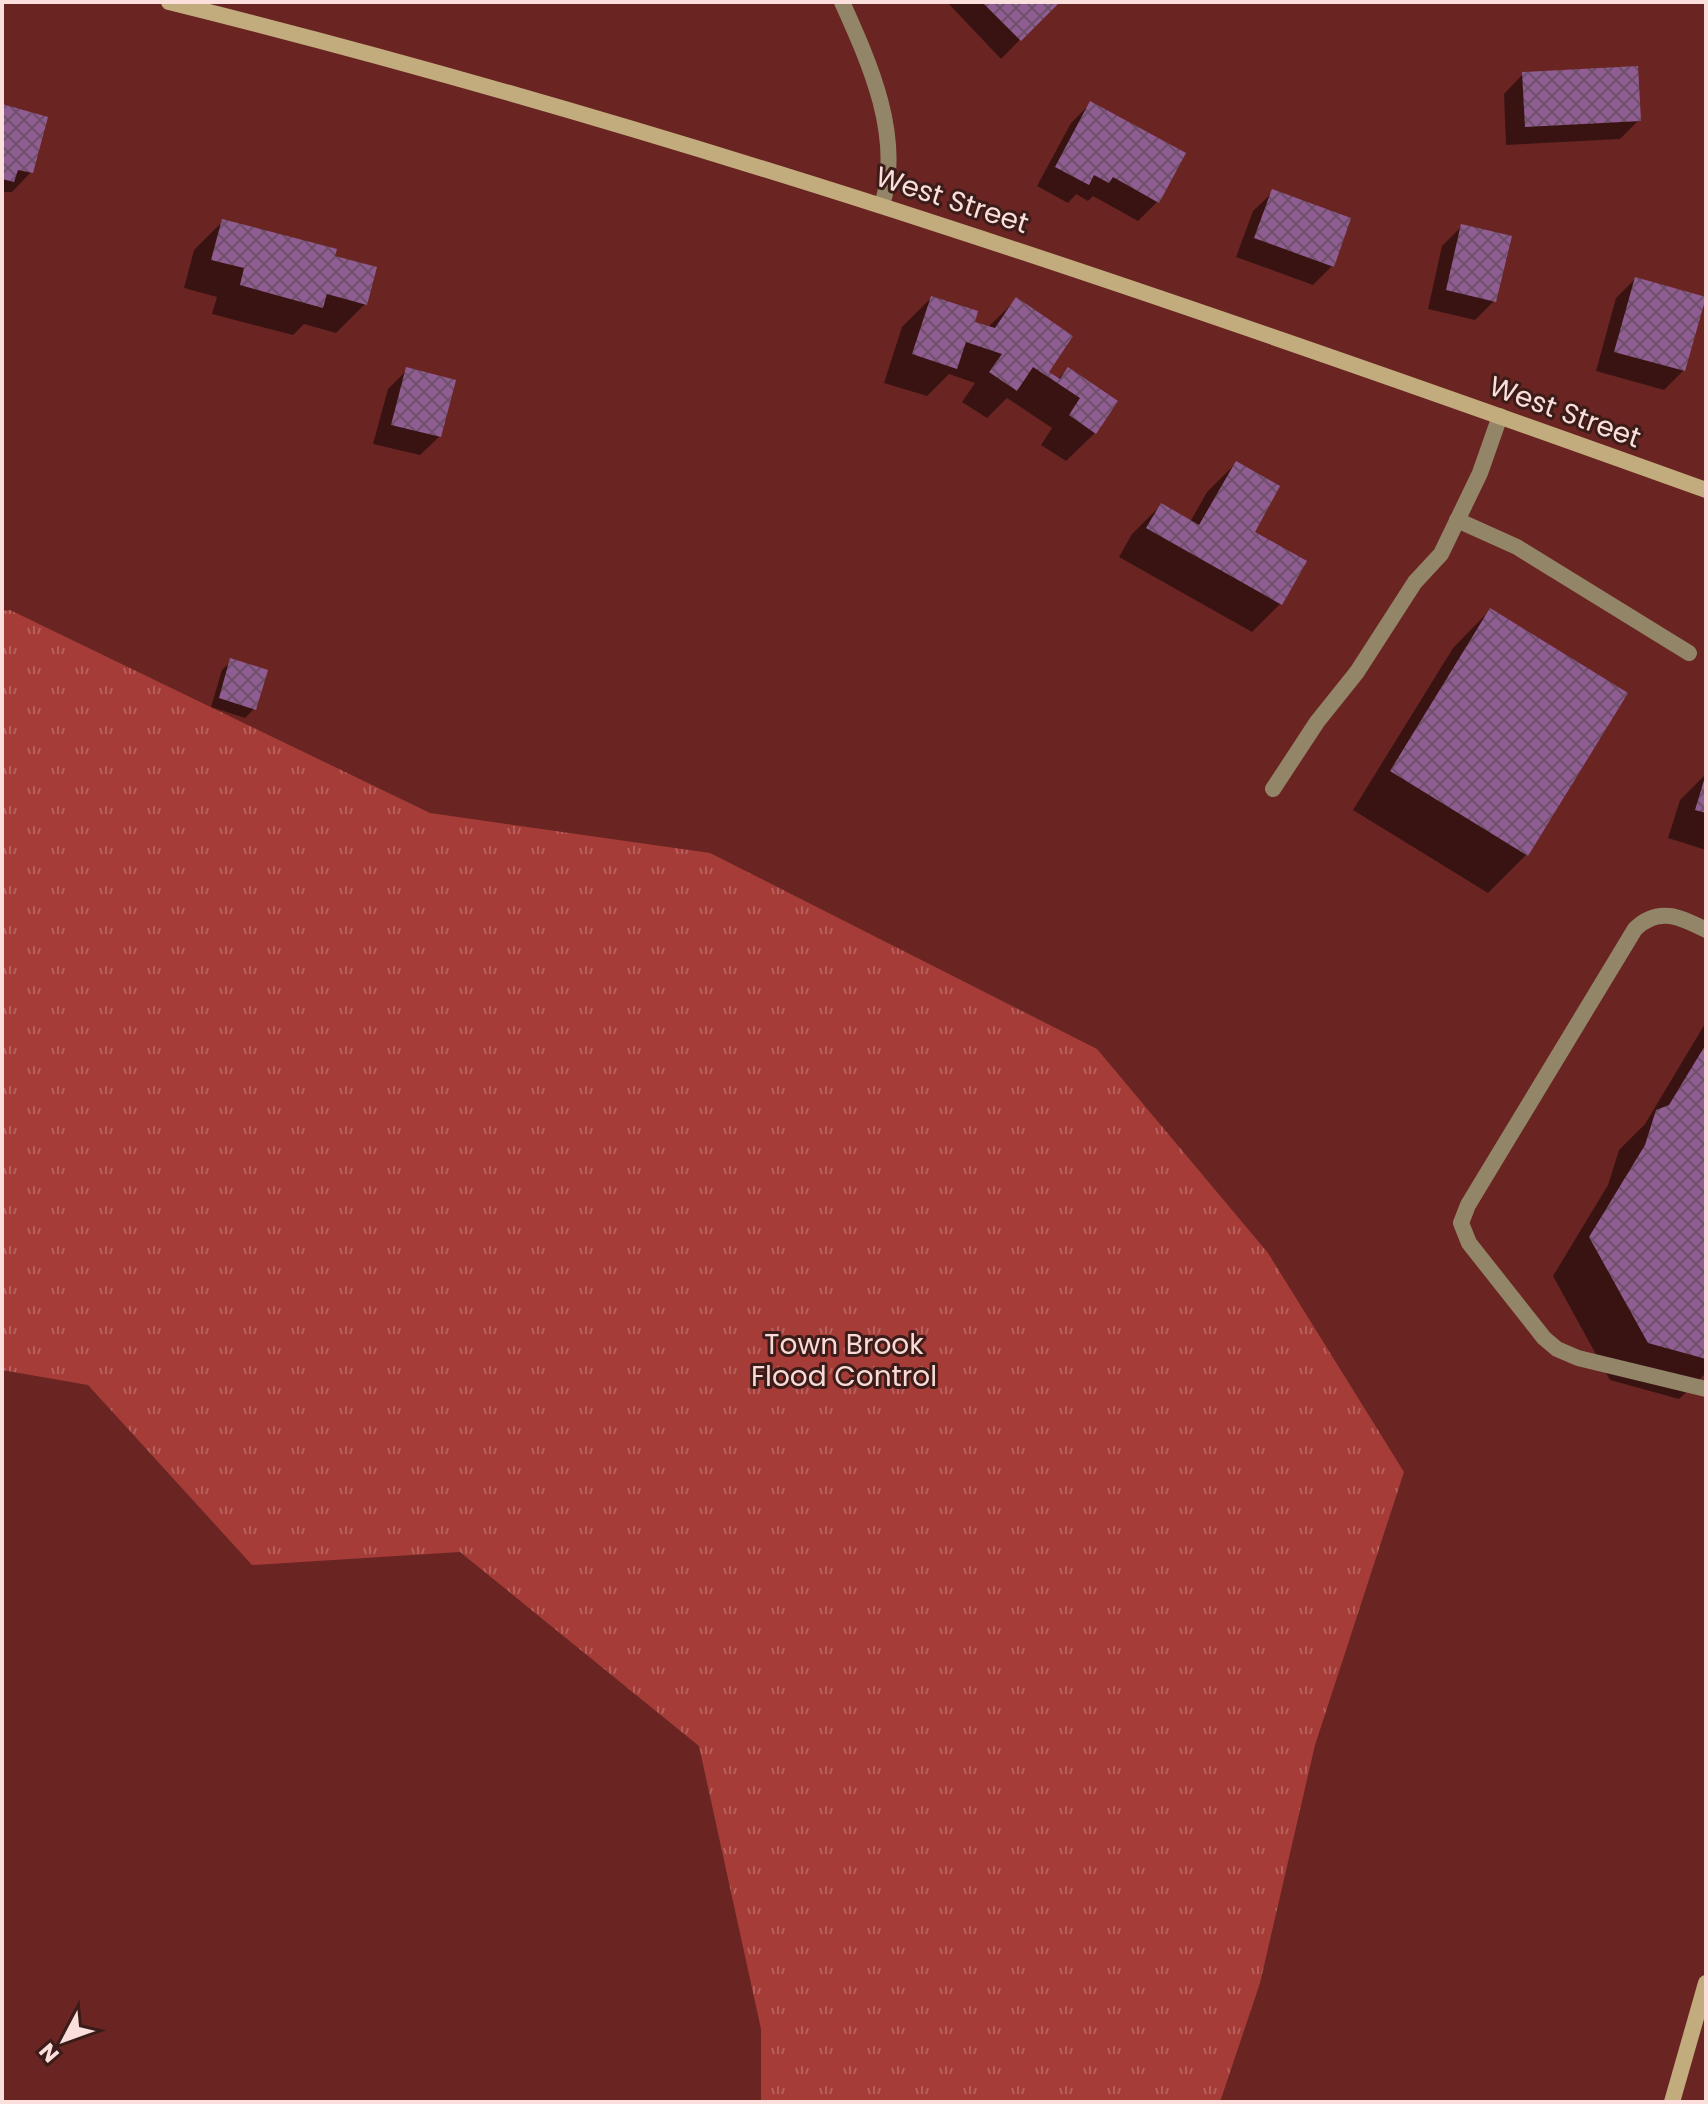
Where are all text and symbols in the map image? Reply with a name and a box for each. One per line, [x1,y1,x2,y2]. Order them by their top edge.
street label: West Street [870,157,1034,243]
street label: West Street [1484,366,1646,458]
park label: Town Brook Flood Control [751,1325,937,1396]
north arrow [24,2000,104,2080]
text: N [32,2036,66,2069]

